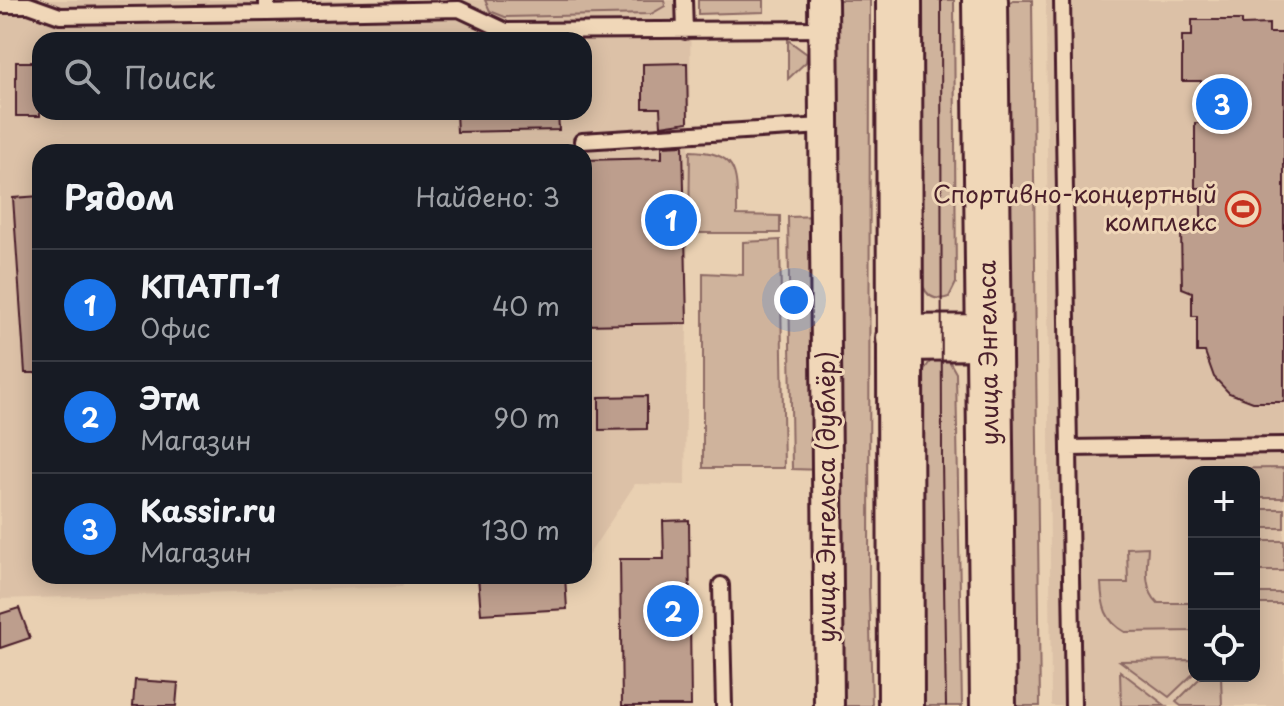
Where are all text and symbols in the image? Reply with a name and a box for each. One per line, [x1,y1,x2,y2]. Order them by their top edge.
search box [32,32,592,120]
icon: search [60,54,104,98]
text: Поиск [124,54,215,99]
pin: 3 [1196,74,1248,134]
text: Рядом [64,170,175,222]
place label: Спортивно-концертный комплекс [933,175,1217,239]
text: Найдено: 3 [416,177,560,216]
pin: 1 [645,190,697,250]
sports icon: Спортивно-концертный комплекс [1224,190,1262,228]
street label: улица Энгельса [967,260,1007,446]
text: КПАТП-1 [140,263,280,308]
your location [774,280,814,320]
text: 1 [84,286,96,325]
text: 40 m [492,286,560,325]
text: Офис [140,308,210,347]
street label: улица Энгельса (дублёр) [807,351,843,643]
text: Этм [140,375,201,420]
text: 2 [81,398,99,437]
text: 90 m [493,398,560,437]
text: Магазин [140,420,251,459]
map controls [1188,466,1260,682]
button: + [1188,466,1260,538]
text: Kassir.ru [140,487,276,532]
text: 3 [81,510,99,549]
text: 130 m [481,510,560,549]
text: Магазин [140,532,251,571]
button: − [1188,538,1260,610]
pin: 2 [647,581,699,641]
button: locate [1188,610,1260,682]

